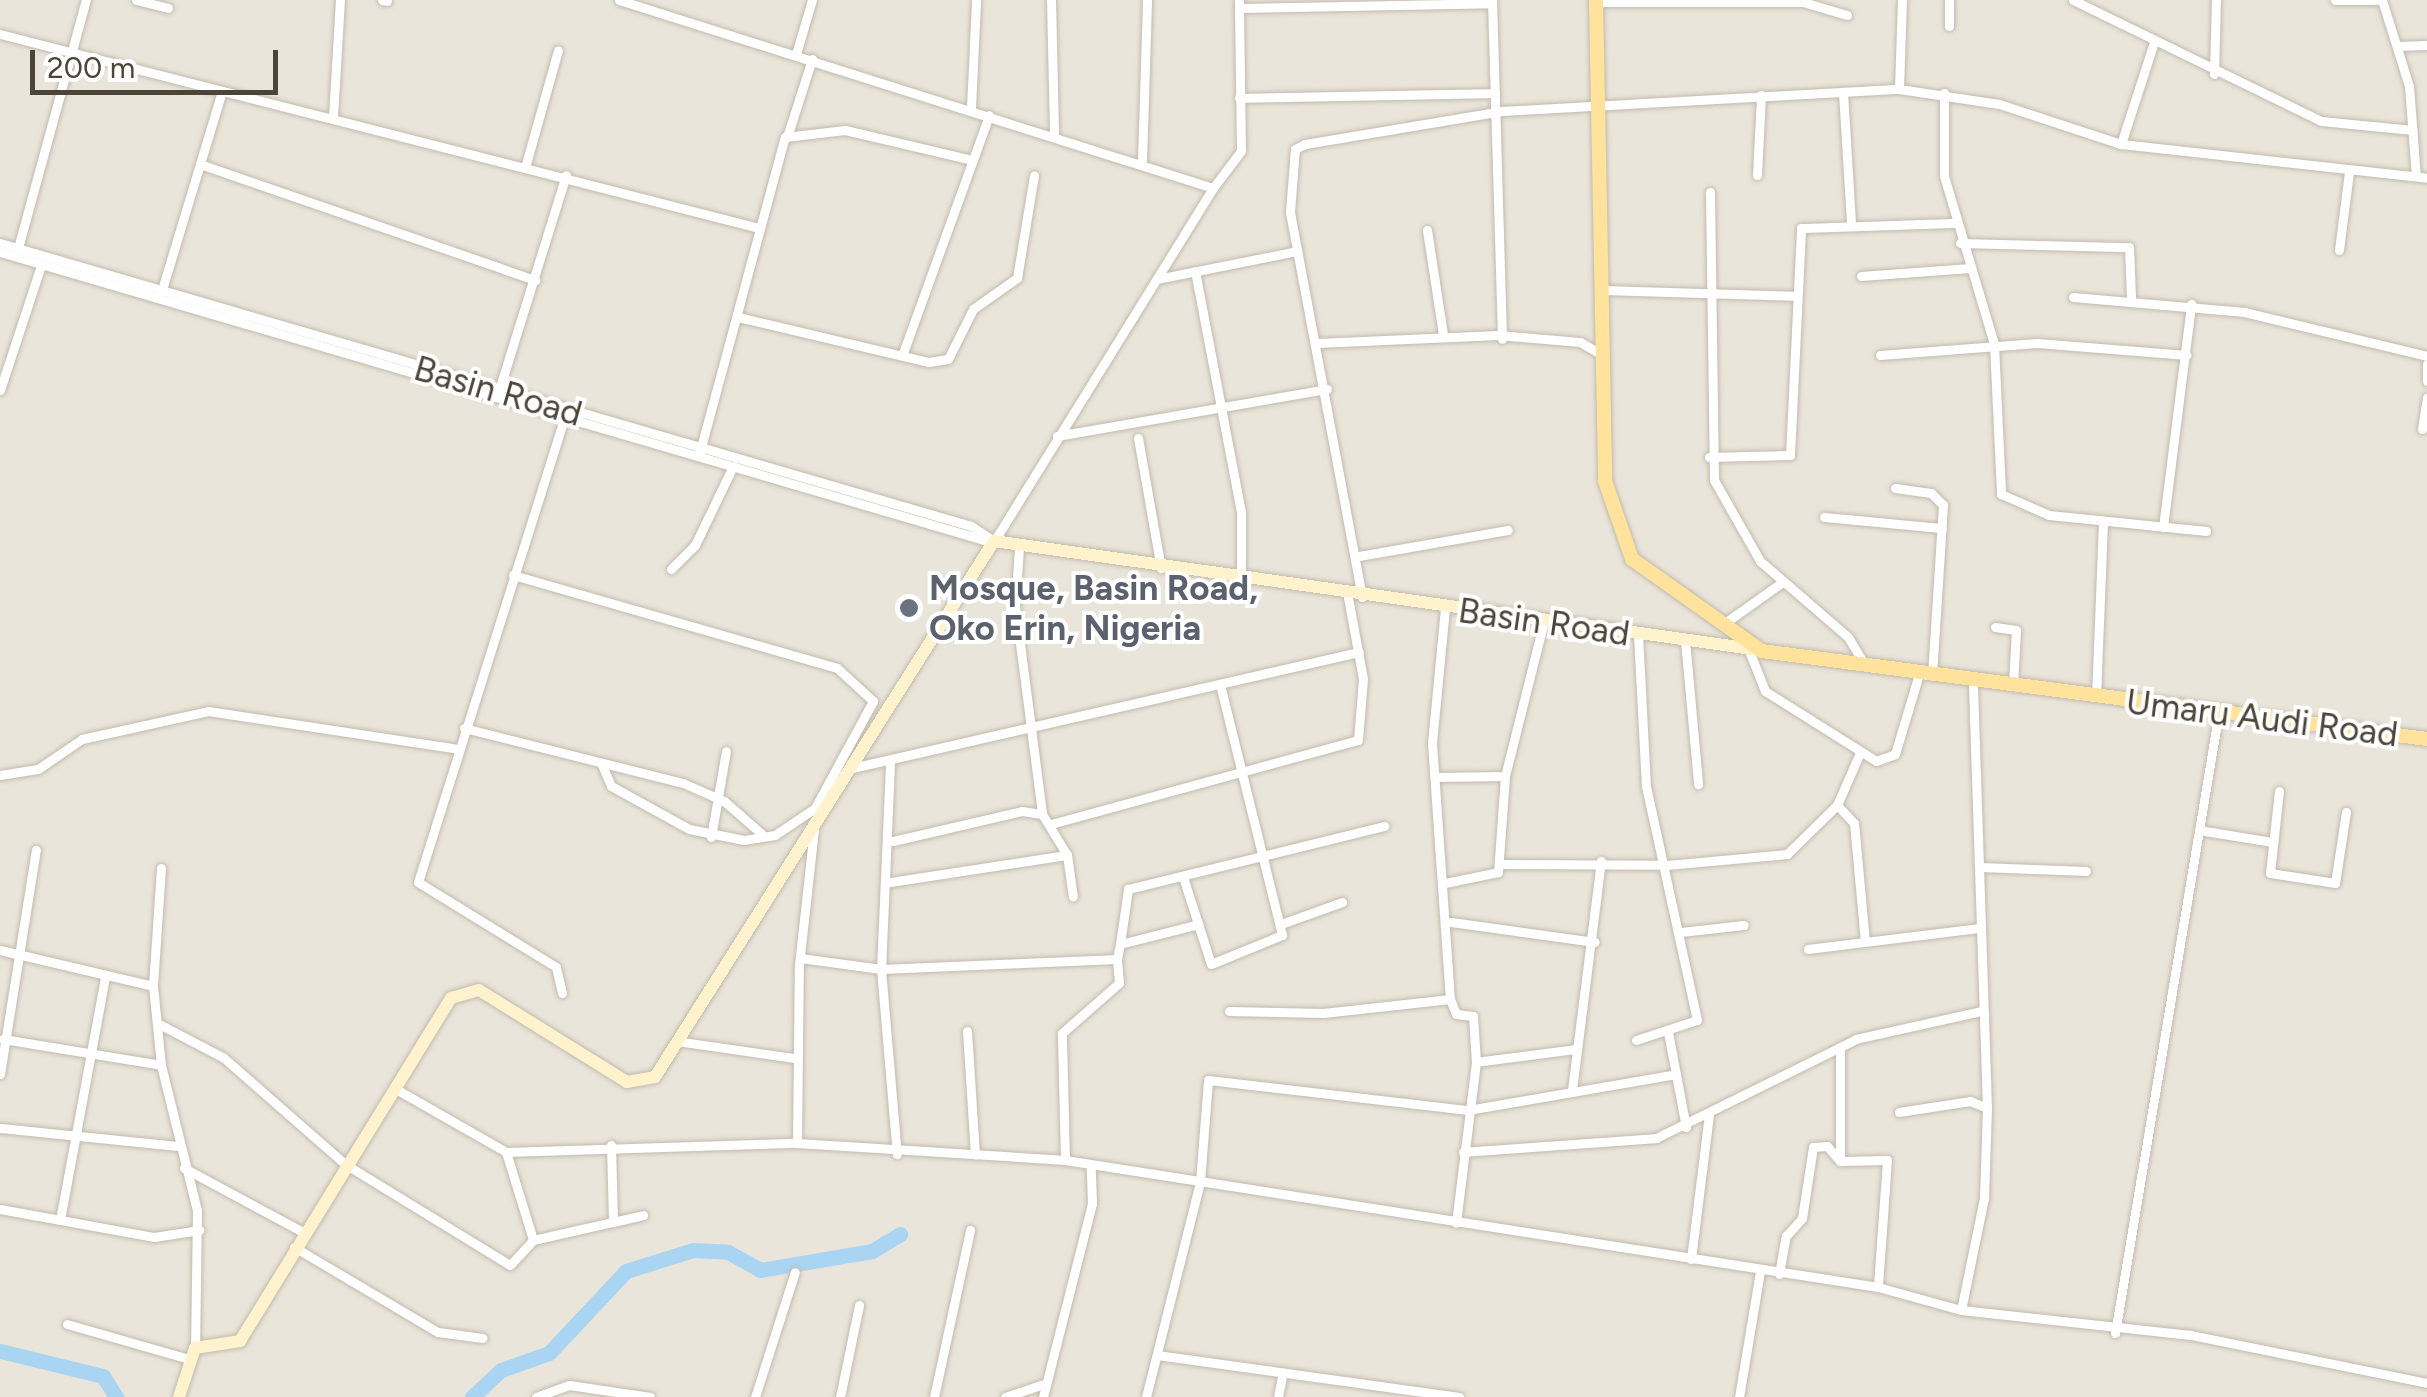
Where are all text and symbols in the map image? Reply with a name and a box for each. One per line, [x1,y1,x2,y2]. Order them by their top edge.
scale bar [35,30,282,92]
text: 200 m [47,49,135,86]
street label: Basin Road [409,347,587,435]
place label: Mosque, Basin Road, Oko Erin, Nigeria [929,567,1258,649]
street label: Basin Road [1456,589,1632,655]
marker: Mosque, Basin Road, Oko Erin, Nigeria [898,597,920,619]
street label: Umaru Audi Road [2124,680,2400,756]

